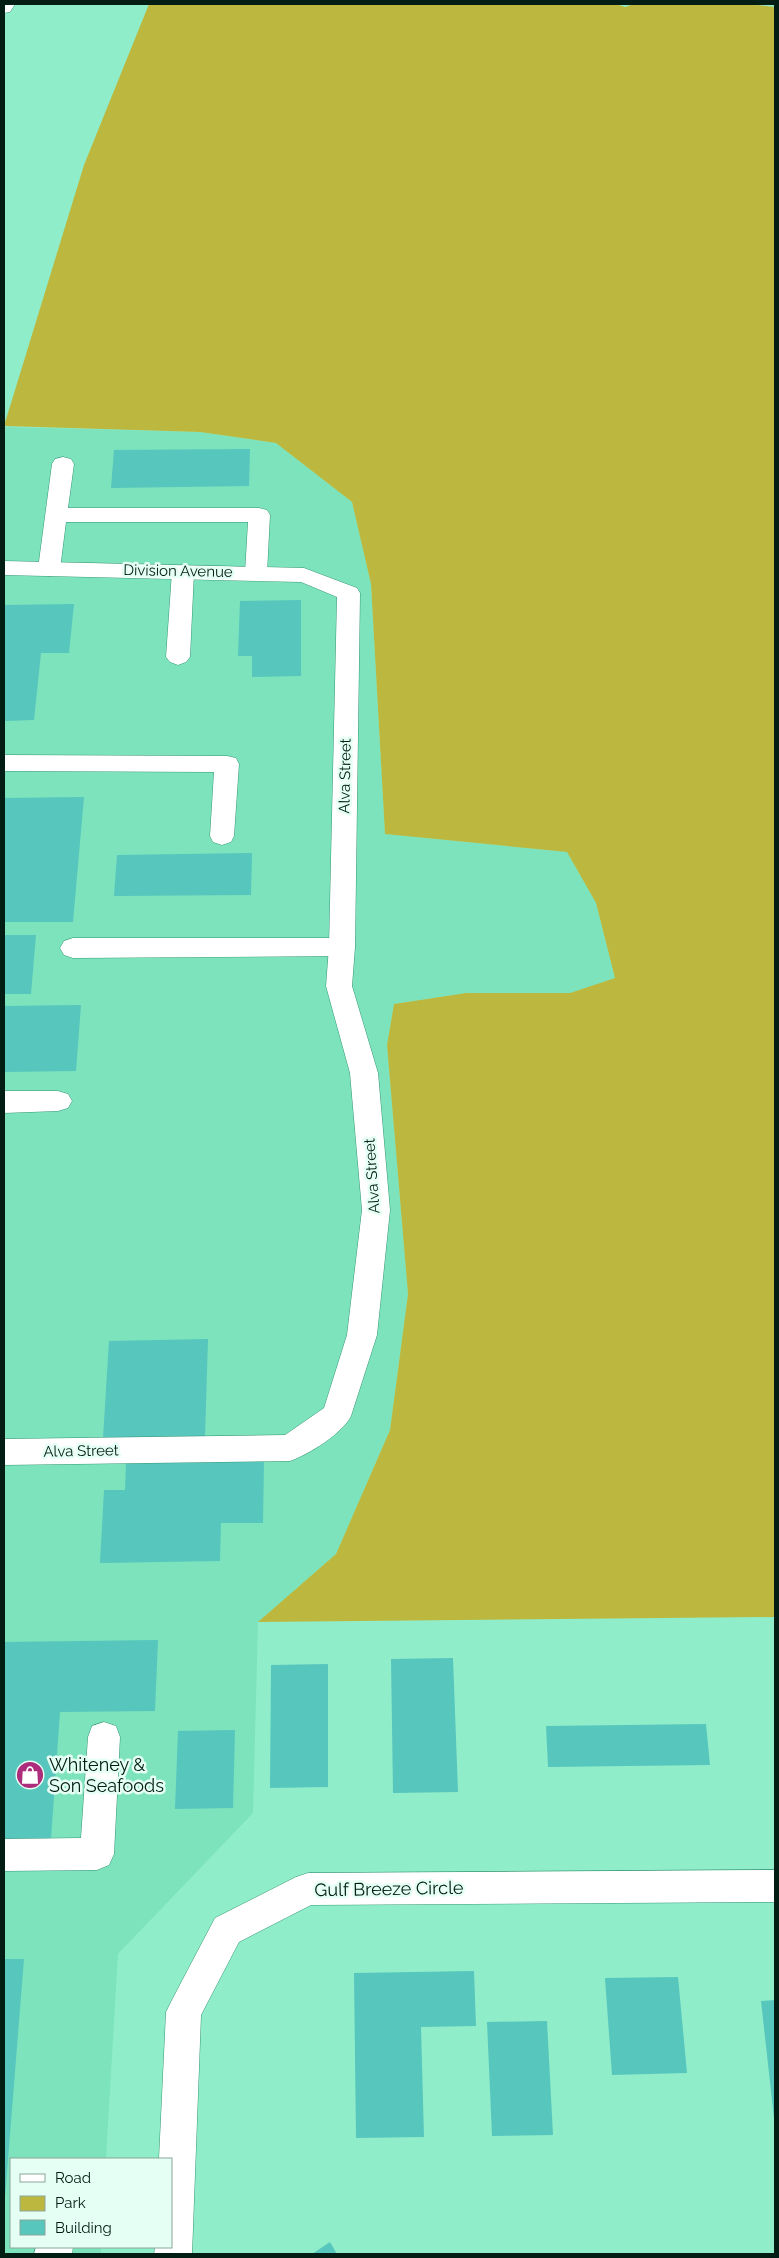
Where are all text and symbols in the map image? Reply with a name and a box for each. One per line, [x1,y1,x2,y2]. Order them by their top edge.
street label: Division Avenue [123,561,233,581]
street label: Alva Street [335,738,355,814]
street label: Alva Street [360,1138,384,1214]
street label: Alva Street [43,1441,119,1461]
place label: Whiteney & Son Seafoods [49,1754,164,1796]
shop icon: Whiteney & Son Seafoods [15,1760,45,1790]
street label: Gulf Breeze Circle [314,1877,464,1900]
legend [10,2158,172,2248]
text: Road [55,2169,91,2187]
text: Park [55,2194,86,2212]
text: Building [55,2219,112,2237]

